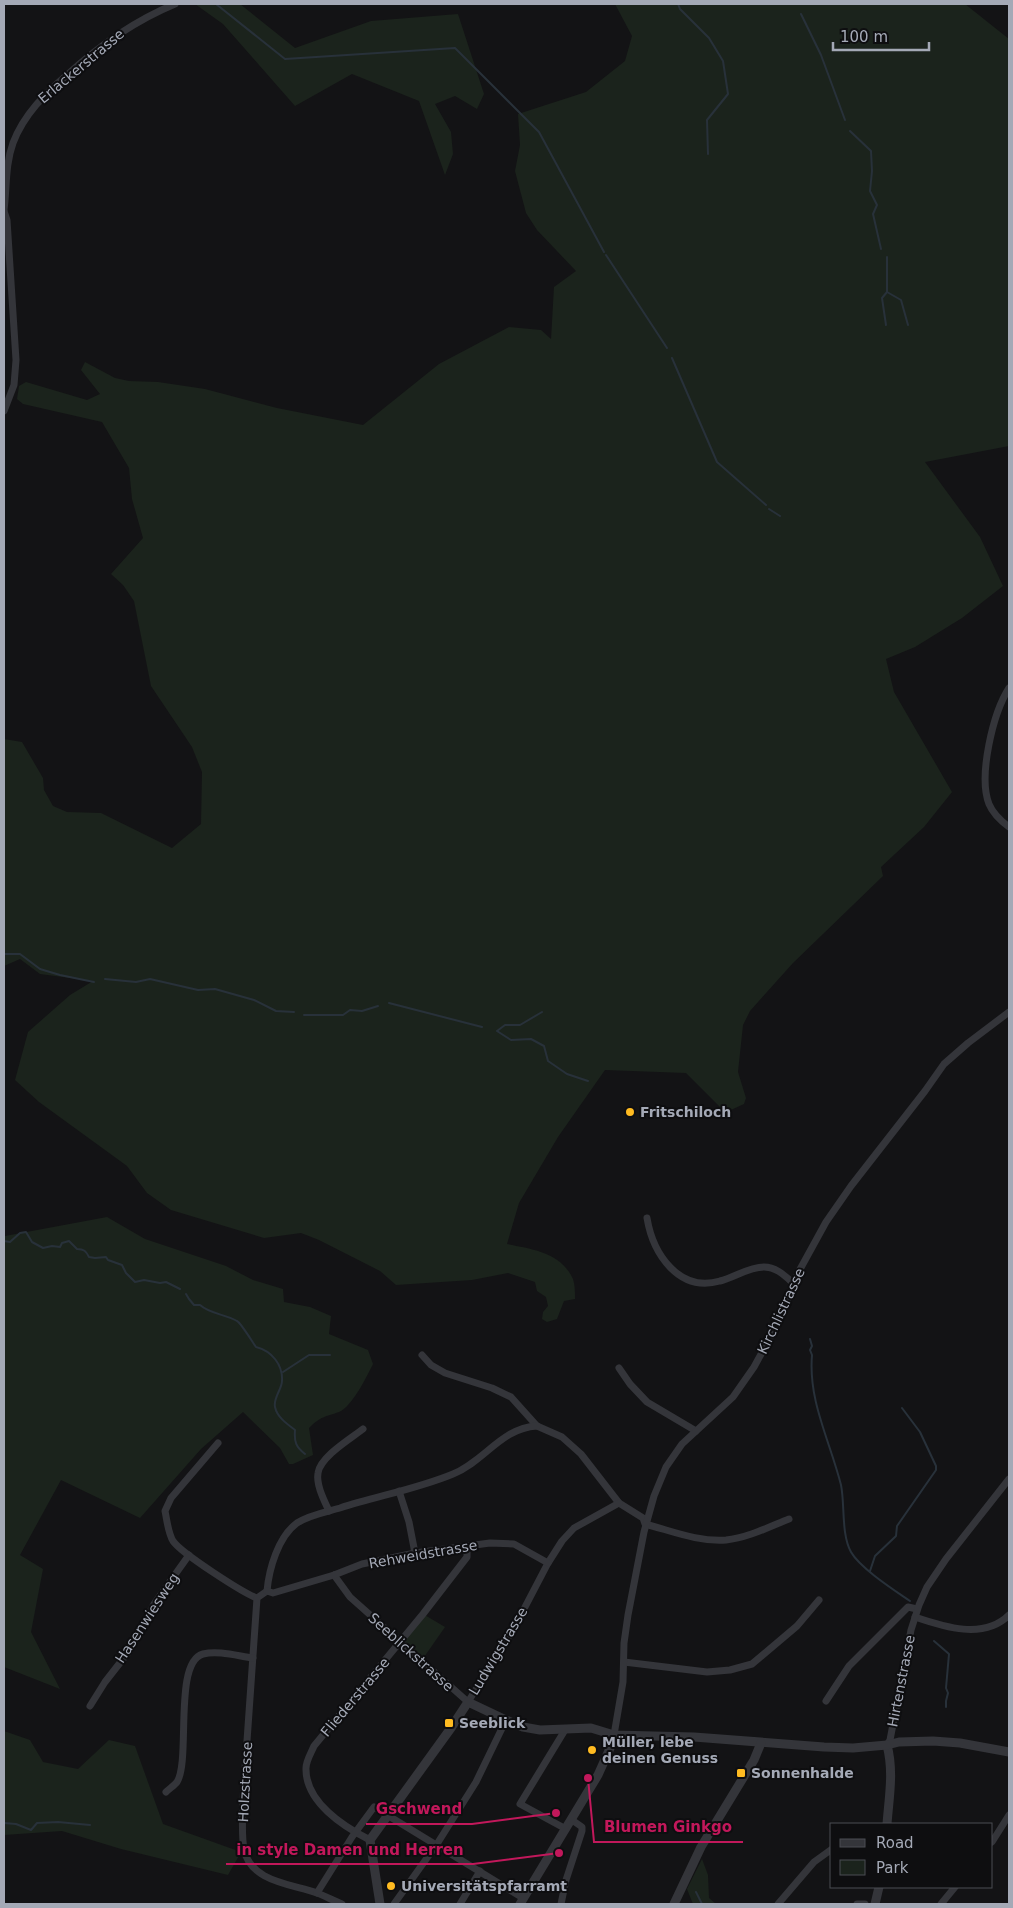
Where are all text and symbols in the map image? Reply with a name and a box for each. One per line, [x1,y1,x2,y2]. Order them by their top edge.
scale bar [833,20,929,52]
street label: Erlackerstrasse [35,25,127,107]
text: 100 m [840,28,888,46]
place label: Fritschiloch [640,1104,731,1120]
marker: Fritschiloch [624,1106,636,1118]
street label: Kirchlistrasse [754,1265,808,1357]
street label: Rehweidstrasse [368,1537,478,1571]
street label: Hasenwiesweg [112,1570,182,1666]
street label: Ludwigstrasse [465,1604,531,1698]
street label: Seeblickstrasse [365,1610,457,1694]
street label: Hirtenstrasse [884,1634,918,1728]
street label: Fliederstrasse [317,1654,393,1740]
place label: Seeblick [459,1715,526,1731]
marker: Seeblick [443,1717,455,1729]
place label: Müller, lebe deinen Genuss [602,1734,718,1766]
street label: Holzstrasse [235,1741,255,1823]
marker: Müller, lebe deinen Genuss [586,1744,598,1756]
place label: Sonnenhalde [751,1765,854,1781]
marker: Sonnenhalde [735,1767,747,1779]
callout: Gschwend [366,1794,472,1824]
text: Gschwend [376,1800,462,1818]
callout: Blumen Ginkgo [594,1812,743,1842]
text: Blumen Ginkgo [604,1818,732,1836]
legend [830,1823,993,1888]
callout: in style Damen und Herren [226,1834,473,1864]
text: Road [876,1834,914,1852]
text: in style Damen und Herren [236,1841,464,1859]
text: Park [876,1859,909,1877]
place label: Universitätspfarramt [401,1878,567,1894]
marker: Universitätspfarramt [385,1880,397,1892]

